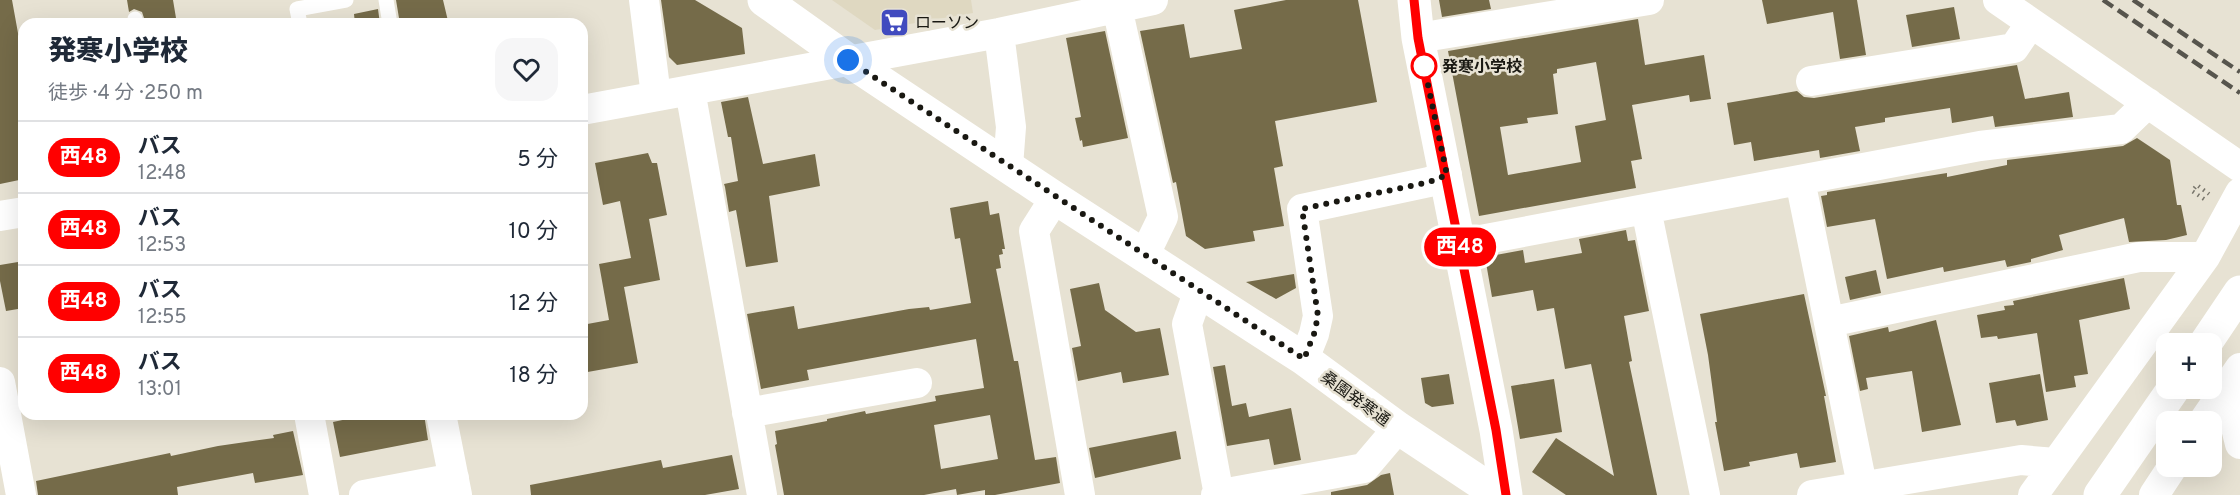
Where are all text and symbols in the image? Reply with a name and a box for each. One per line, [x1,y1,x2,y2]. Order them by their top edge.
supermarket icon: ローソン [878,6,910,38]
place label: ローソン [915,14,979,34]
text: 発寒小学校 [48,35,188,71]
button: heart [495,38,558,101]
your location [833,45,863,75]
marker: 発寒小学校 [1411,53,1437,79]
place label: 発寒小学校 [1442,58,1522,78]
text: 徒歩 · 4 分 · 250 m [48,81,203,107]
text: バス [138,134,182,161]
text: 西48 [60,144,108,171]
text: 5 分 [517,147,558,174]
text: 12:48 [138,161,187,187]
text: バス [138,206,182,233]
text: 西48 [60,216,108,243]
text: 10 分 [509,219,558,246]
line badge: 西48 [1426,228,1494,266]
text: 12:53 [138,233,186,259]
text: 西48 [1436,234,1484,261]
text: バス [138,278,182,305]
text: 西48 [60,288,108,315]
text: 12 分 [509,291,558,318]
text: 12:55 [138,305,187,331]
map controls [2156,333,2222,477]
button: + [2156,333,2222,399]
text: バス [138,350,182,377]
text: 西48 [60,360,108,387]
text: 18 分 [509,363,558,390]
street label: 桑園発寒通 [1317,368,1393,431]
text: 13:01 [138,377,182,403]
button: − [2156,411,2222,477]

